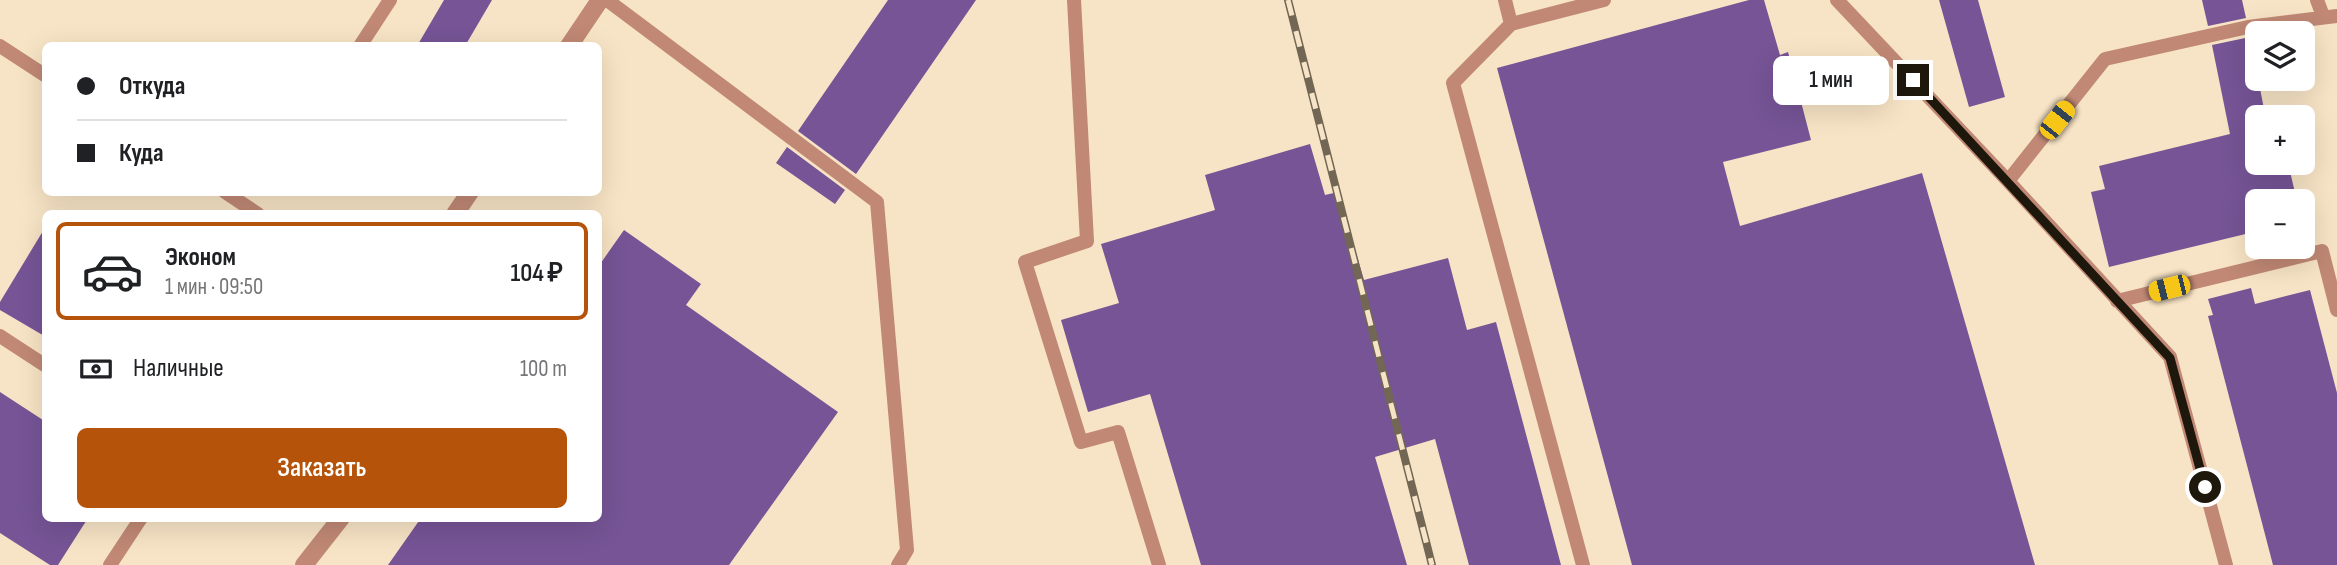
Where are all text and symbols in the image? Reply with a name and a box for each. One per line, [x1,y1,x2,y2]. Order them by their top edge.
map controls [2245,21,2315,259]
button: layers [2245,21,2315,91]
callout: 1 мин [1773,56,1888,104]
route end [1897,64,1929,96]
text: 1 мин [1809,66,1853,94]
text: Откуда [119,71,185,102]
car [2036,97,2079,143]
button: + [2245,105,2315,175]
text: Куда [119,138,164,169]
button: − [2245,189,2315,259]
icon: car [81,240,144,303]
text: Эконом [165,242,236,273]
text: 104 ₽ [510,258,563,289]
text: 1 мин · 09:50 [165,273,263,301]
car [2147,273,2192,303]
icon: cash [77,350,115,388]
text: Наличные [133,353,224,384]
text: 100 m [520,355,567,383]
button: Заказать [77,428,567,508]
route start [2189,471,2221,503]

